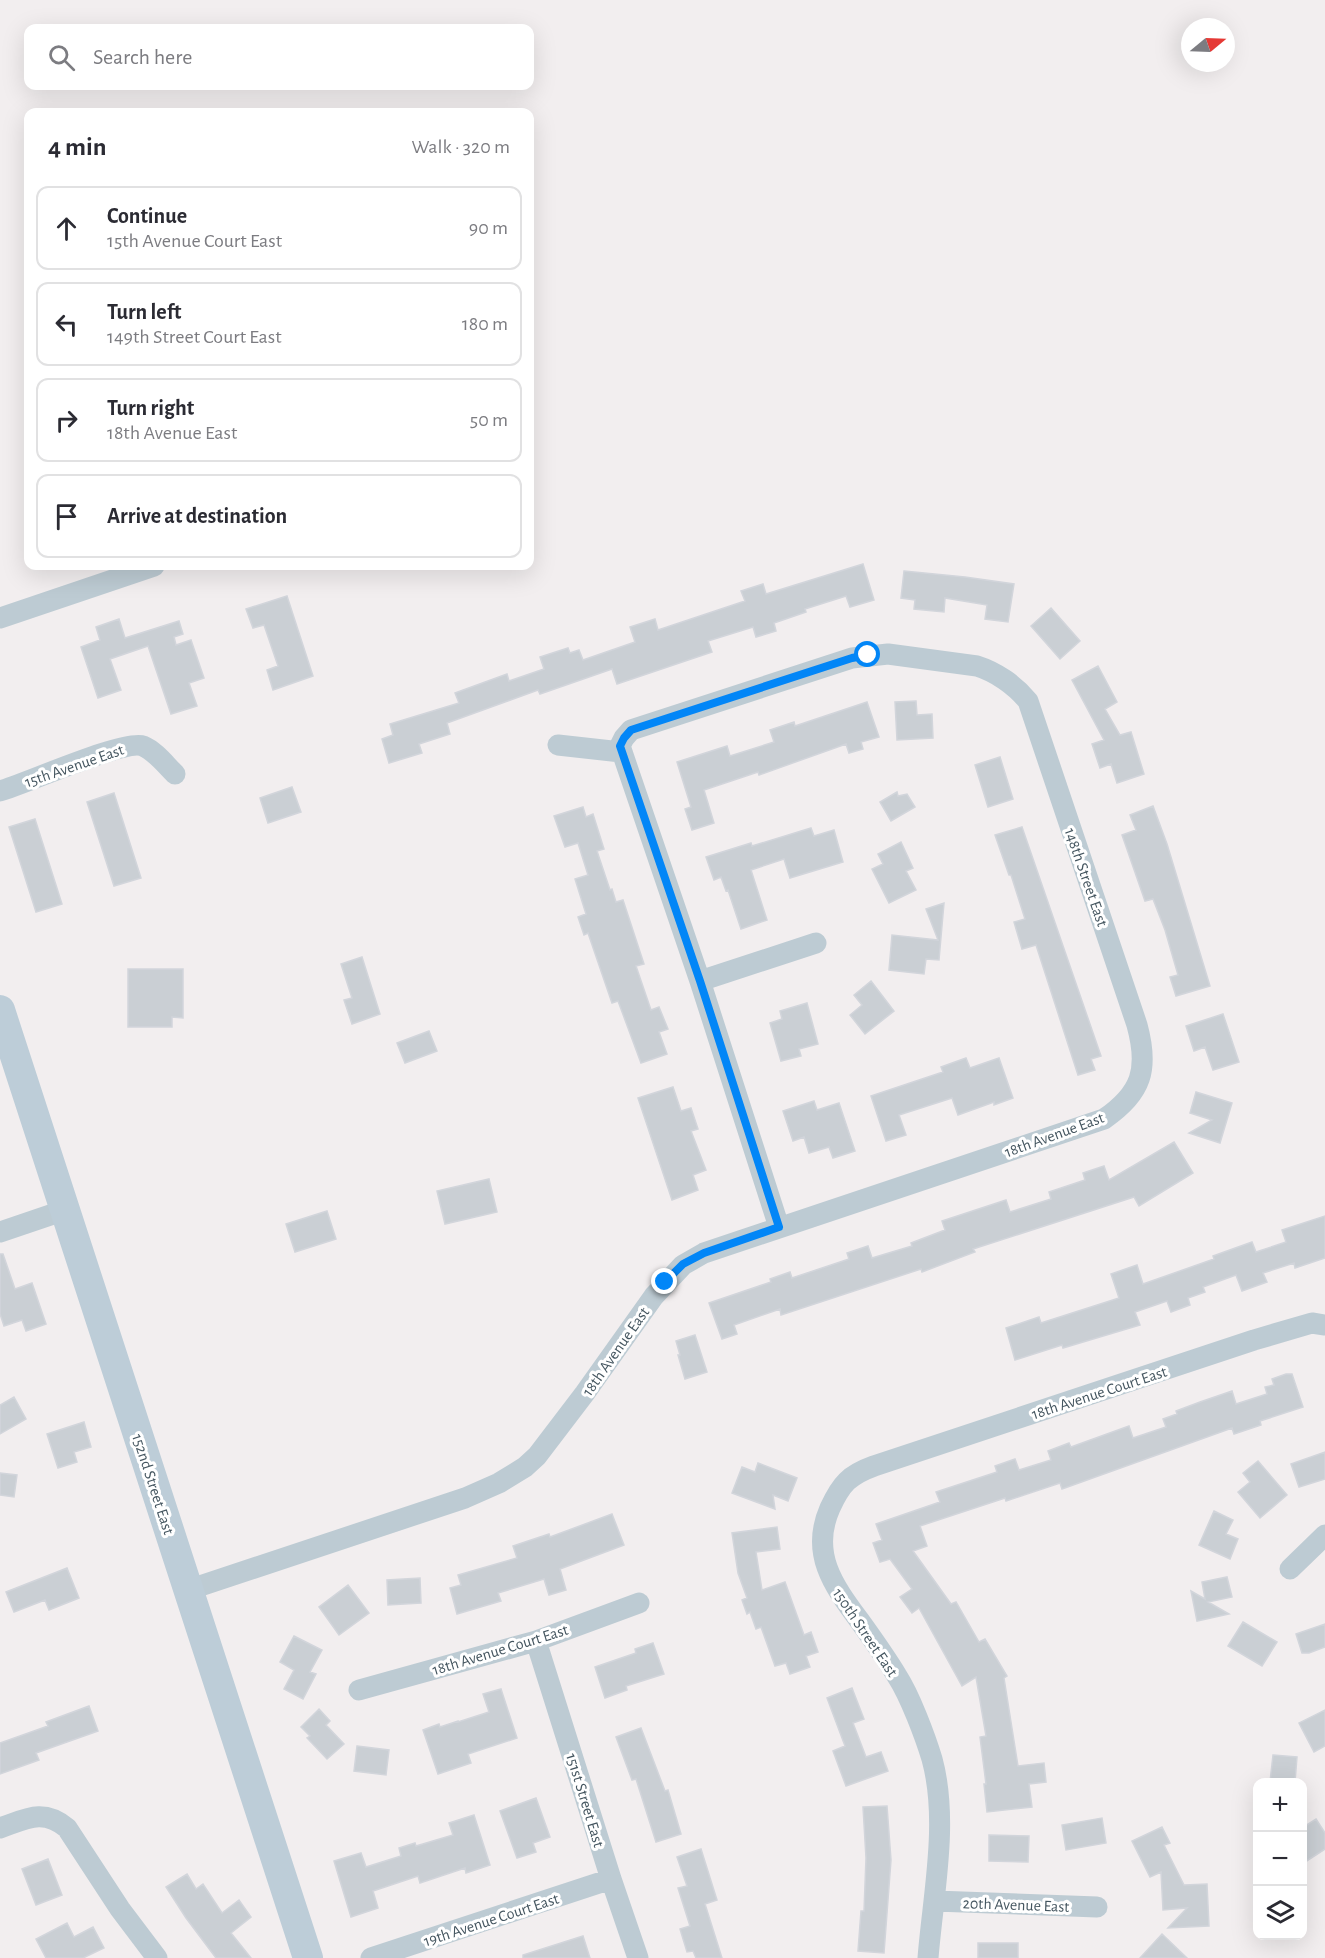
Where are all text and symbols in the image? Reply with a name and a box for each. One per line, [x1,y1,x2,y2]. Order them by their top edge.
north arrow [1181,18,1235,72]
search box [24,24,534,90]
icon: search [45,41,78,74]
text: Search here [93,46,192,68]
text: 4 min [48,134,107,160]
text: Walk · 320 m [412,137,510,157]
text: Continue [107,205,187,227]
icon: ahead [50,212,83,245]
text: 90 m [469,218,508,238]
text: 15th Avenue Court East [107,231,282,251]
text: Turn left [107,301,181,323]
icon: left [50,308,83,341]
text: 180 m [462,314,508,334]
text: 149th Street Court East [107,327,282,347]
text: Turn right [107,397,194,419]
icon: right [50,404,83,437]
text: 50 m [470,410,508,430]
text: 18th Avenue East [107,423,237,443]
icon: arrive [50,500,83,533]
text: Arrive at destination [107,505,287,527]
route start [854,641,880,667]
street label: 15th Avenue East [23,742,126,790]
street label: 148th Street East [1062,826,1110,929]
street label: 18th Avenue East [1003,1110,1106,1160]
route end [651,1268,677,1294]
street label: 18th Avenue East [579,1304,652,1399]
street label: 18th Avenue Court East [1030,1364,1169,1422]
street label: 152nd Street East [129,1432,177,1537]
street label: 150th Street East [830,1585,901,1680]
street label: 18th Avenue Court East [431,1622,570,1678]
street label: 151st Street East [563,1751,607,1849]
map controls [1253,1778,1307,1940]
button: + [1253,1778,1307,1832]
button: − [1253,1832,1307,1886]
button: layers [1253,1886,1307,1940]
street label: 19th Avenue Court East [422,1891,561,1949]
street label: 20th Avenue East [962,1895,1070,1915]

